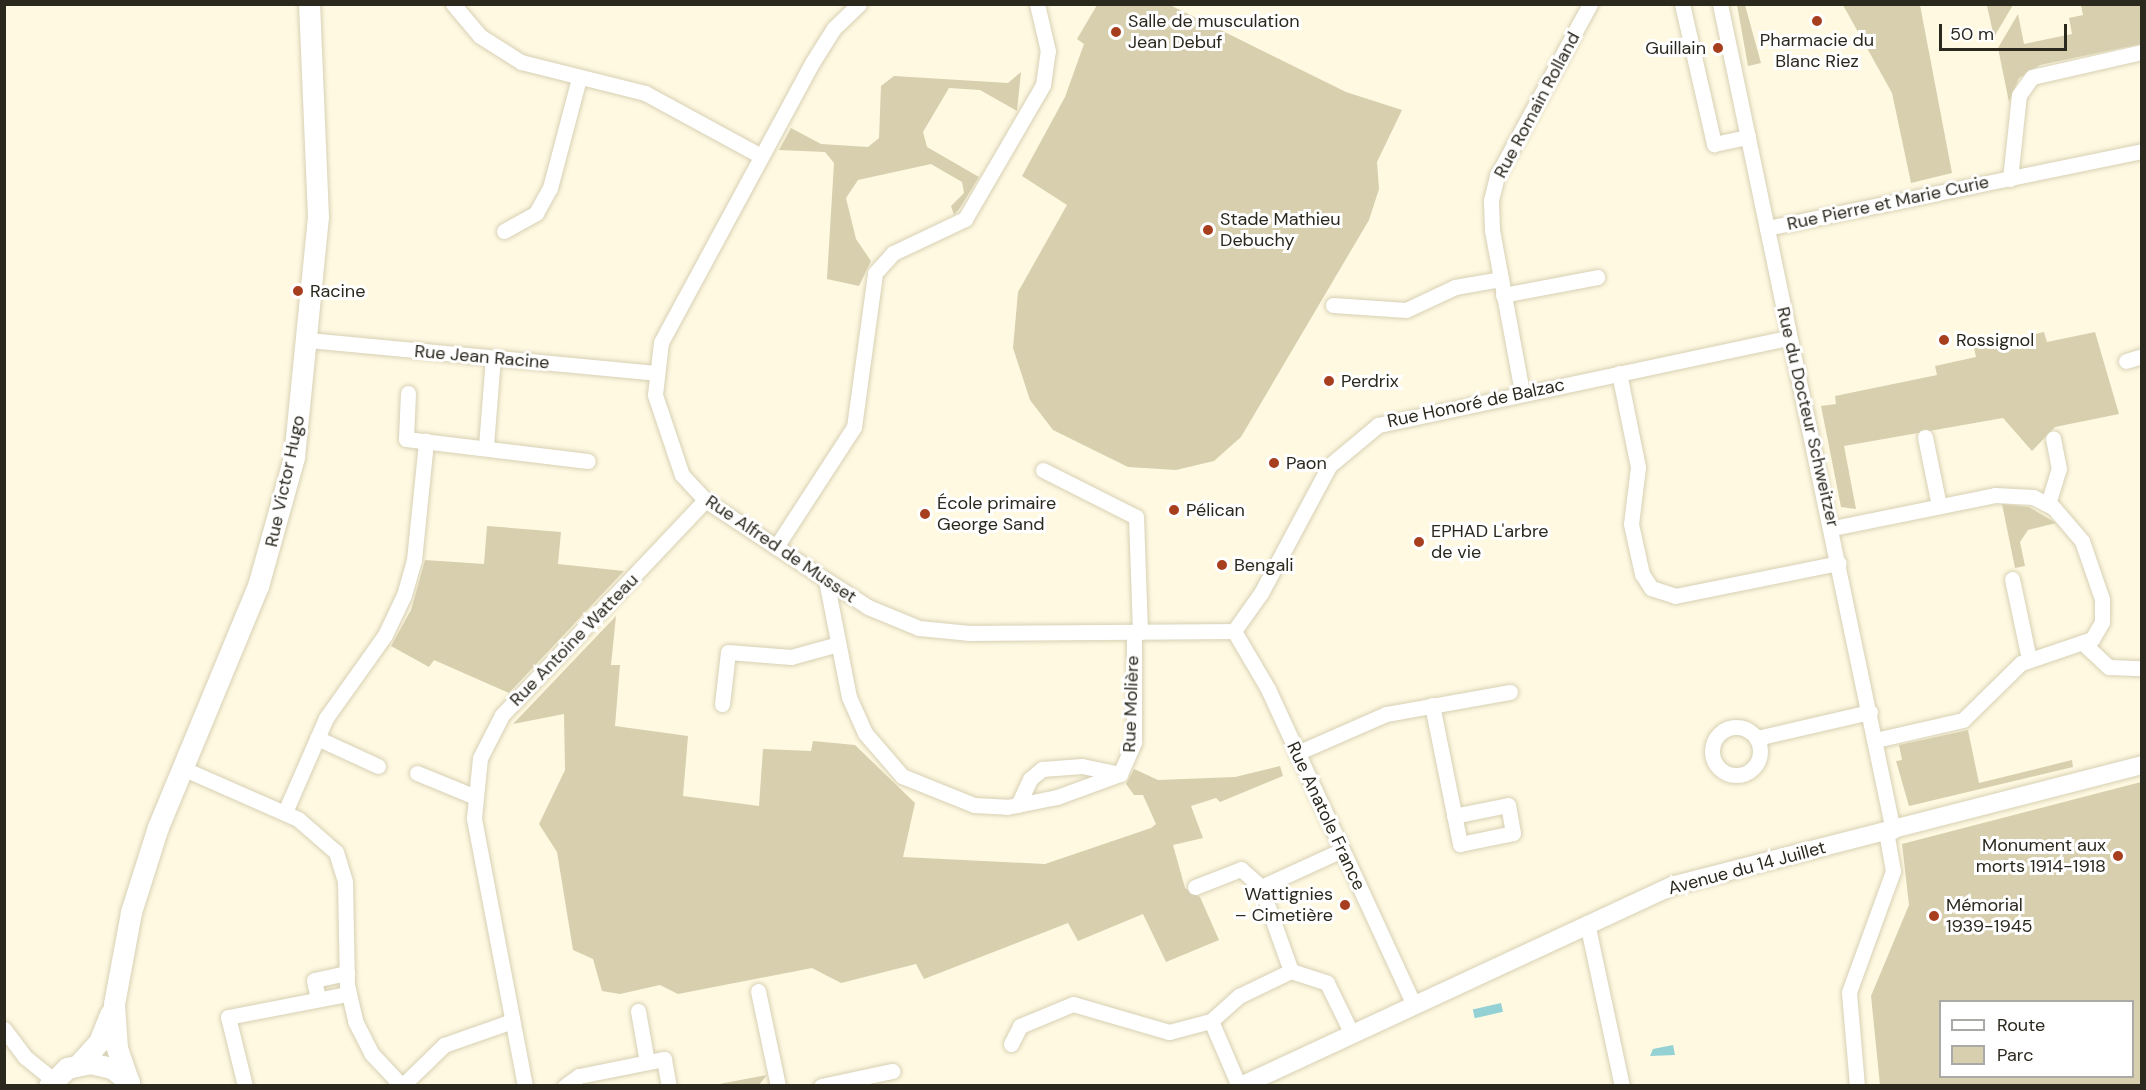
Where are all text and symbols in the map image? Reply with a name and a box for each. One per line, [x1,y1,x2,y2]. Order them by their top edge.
place label: Salle de musculation Jean Debuf [1128,11,1300,54]
scale bar [1942,12,2070,50]
marker: Pharmacie du Blanc Riez [1810,14,1824,28]
text: 50 m [1950,22,1994,46]
marker: Salle de musculation Jean Debuf [1109,25,1123,39]
street label: Rue Romain Rolland [1489,28,1585,182]
place label: Pharmacie du Blanc Riez [1760,30,1874,72]
place label: Guillain [1645,37,1706,59]
marker: Guillain [1711,41,1725,55]
street label: Rue Pierre et Marie Curie [1785,171,1991,235]
place label: Stade Mathieu Debuchy [1220,209,1341,252]
marker: Stade Mathieu Debuchy [1201,223,1215,237]
place label: Racine [310,280,365,302]
marker: Racine [291,284,305,298]
street label: Rue du Docteur Schweitzer [1772,305,1844,529]
place label: Rossignol [1956,329,2034,351]
marker: Rossignol [1937,333,1951,347]
street label: Rue Jean Racine [414,340,550,374]
place label: Perdrix [1341,370,1399,392]
marker: Perdrix [1322,374,1336,388]
street label: Rue Honoré de Balzac [1385,374,1567,432]
street label: Rue Victor Hugo [260,413,310,549]
place label: Paon [1286,452,1327,474]
marker: Paon [1267,456,1281,470]
street label: Rue Alfred de Musset [701,490,861,608]
place label: École primaire George Sand [937,493,1056,536]
place label: Pélican [1186,499,1245,521]
marker: Pélican [1167,503,1181,517]
marker: École primaire George Sand [918,507,932,521]
place label: EPHAD L'arbre de vie [1431,521,1549,564]
marker: EPHAD L'arbre de vie [1412,535,1426,549]
place label: Bengali [1234,554,1294,576]
marker: Bengali [1215,558,1229,572]
street label: Rue Antoine Watteau [505,569,643,711]
street label: Rue Molière [1119,655,1143,753]
street label: Rue Anatole France [1282,738,1370,894]
place label: Monument aux morts 1914-1918 [1976,835,2106,878]
street label: Avenue du 14 Juillet [1666,837,1828,899]
marker: Monument aux morts 1914-1918 [2111,849,2125,863]
place label: Wattignies – Cimetière [1235,884,1333,926]
place label: Mémorial 1939-1945 [1946,895,2033,938]
marker: Wattignies – Cimetière [1338,898,1352,912]
marker: Mémorial 1939-1945 [1927,909,1941,923]
legend [1939,1000,2134,1078]
text: Route [1997,1013,2045,1037]
text: Parc [1997,1043,2033,1067]

